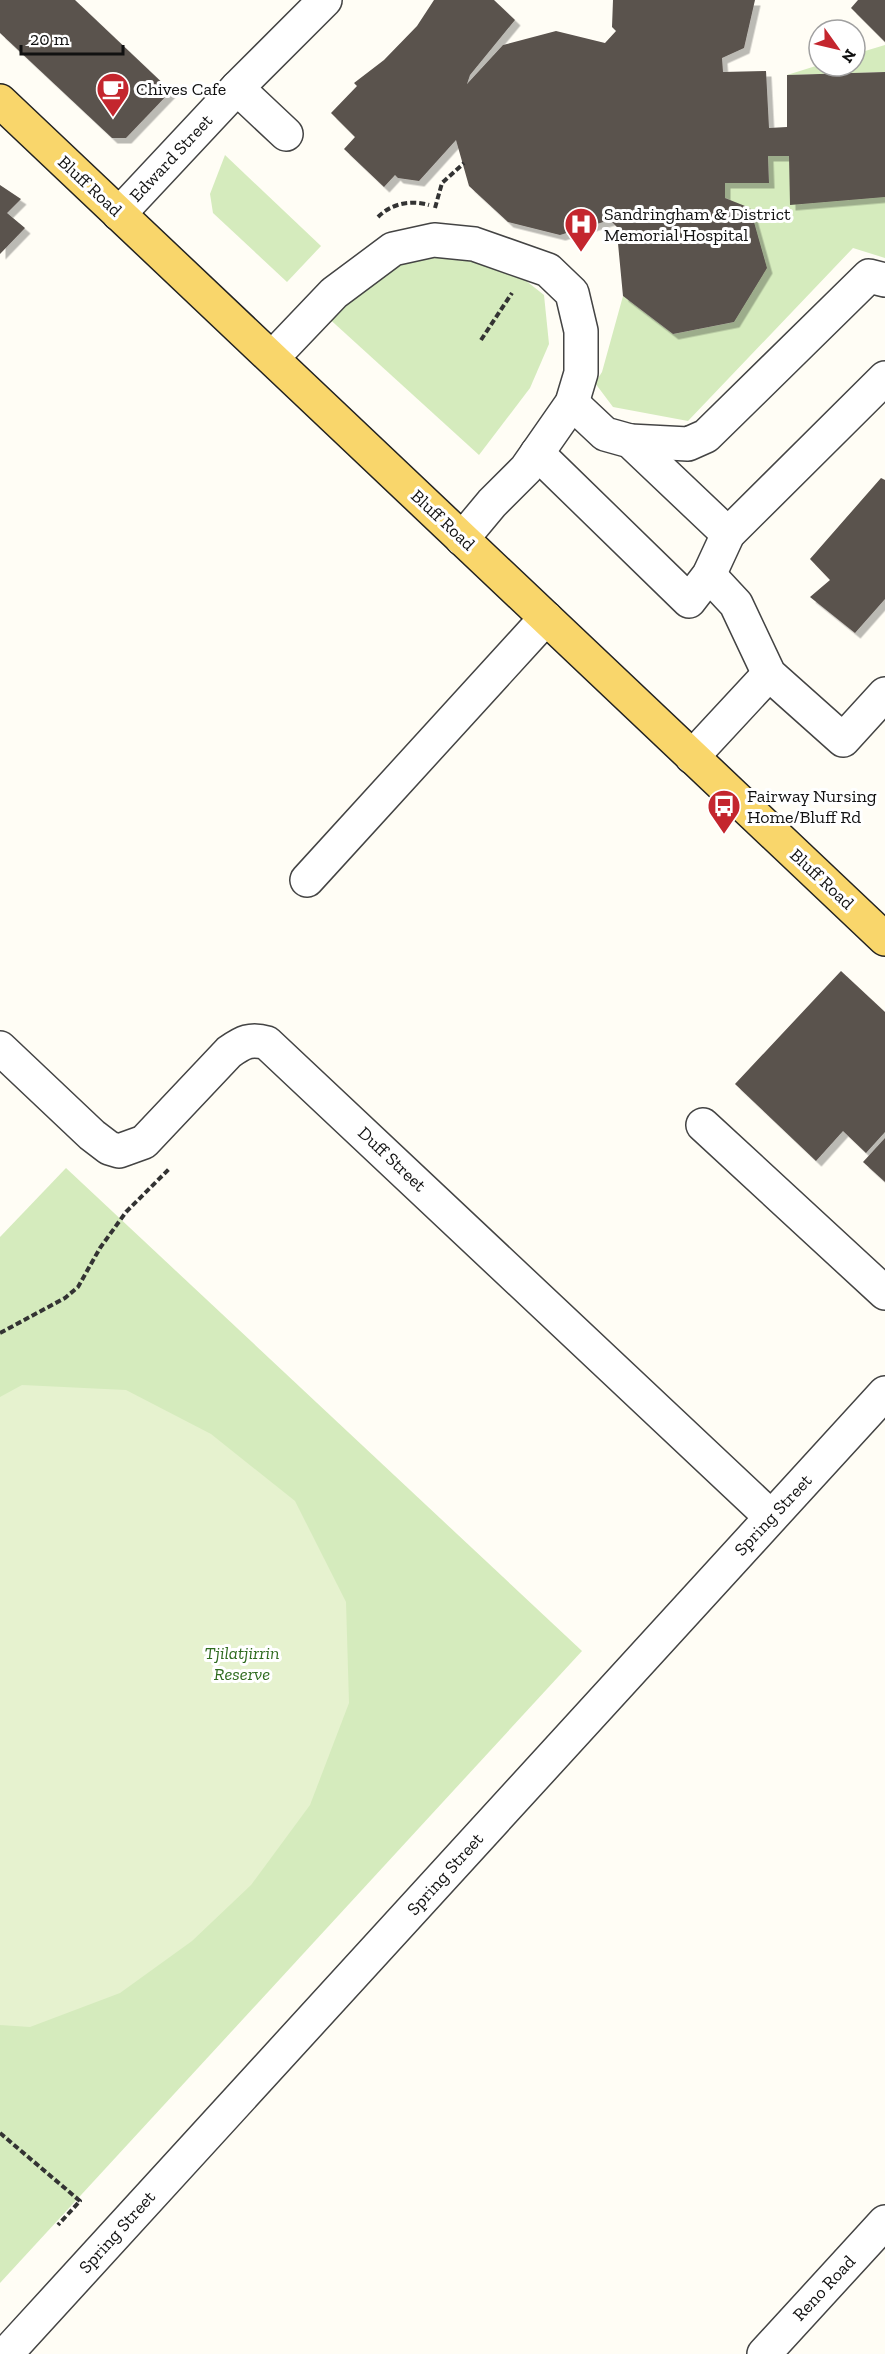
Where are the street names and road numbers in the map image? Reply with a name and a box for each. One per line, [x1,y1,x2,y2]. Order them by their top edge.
street label: Edward Street [125,109,217,206]
street label: Bluff Road [53,151,127,221]
street label: Bluff Road [406,485,480,555]
street label: Bluff Road [785,844,859,914]
street label: Duff Street [353,1122,431,1196]
street label: Spring Street [730,1469,817,1560]
street label: Spring Street [402,1828,488,1920]
street label: Spring Street [74,2186,160,2278]
street label: Reno Road [788,2251,860,2325]

